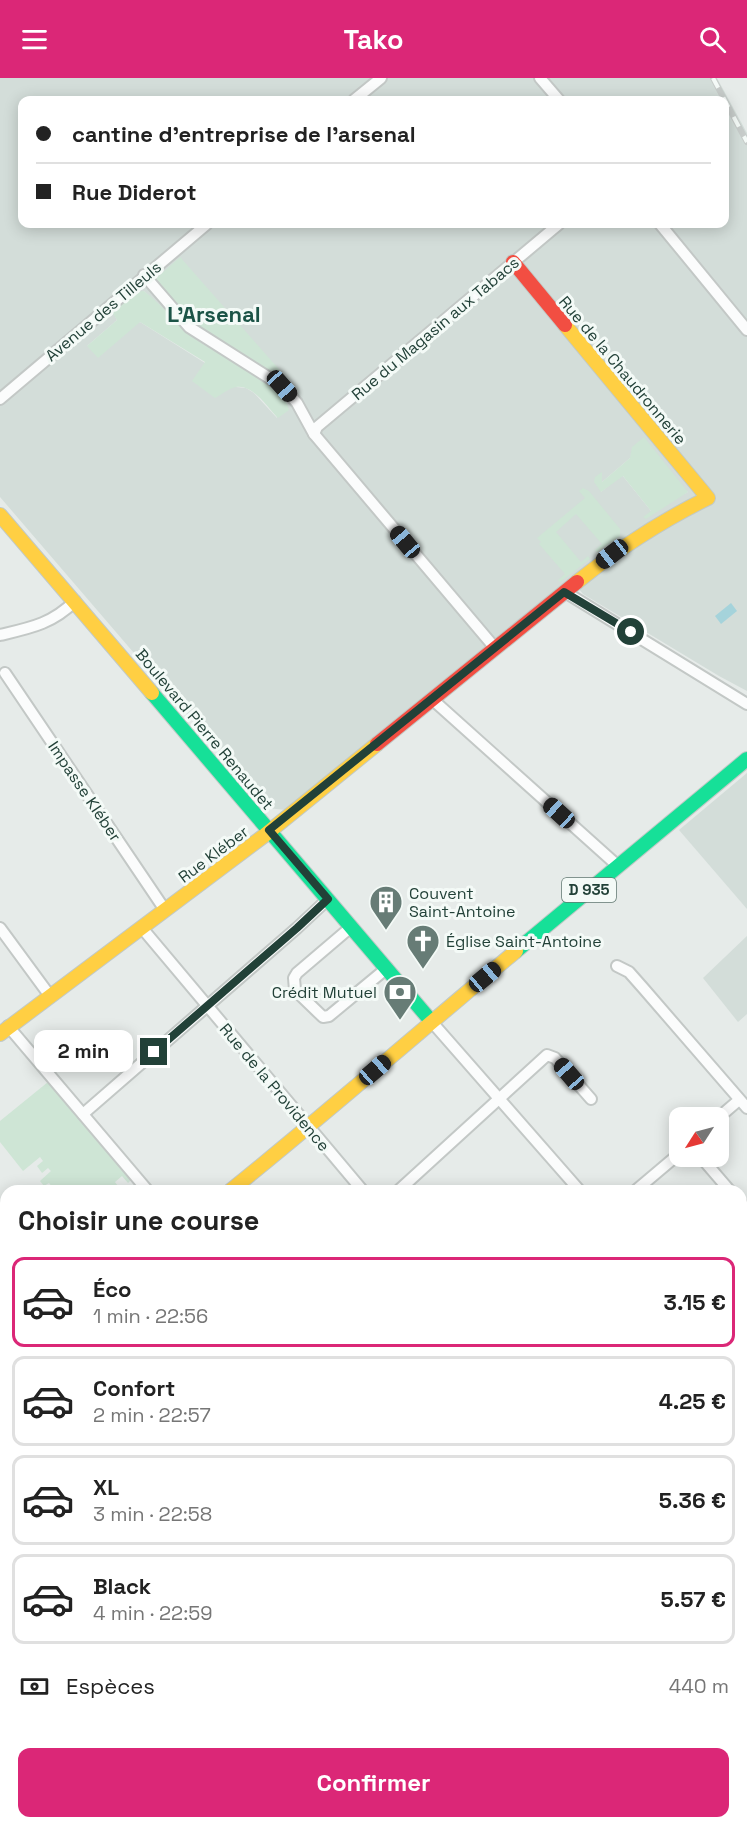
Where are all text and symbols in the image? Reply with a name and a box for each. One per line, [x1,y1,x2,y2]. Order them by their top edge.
text: Tako [343,22,404,57]
icon: menu [18,23,51,56]
icon: search [696,23,729,56]
text: cantine d'entreprise de l'arsenal [72,120,416,148]
text: Rue Diderot [72,178,196,206]
street label: Rue du Magasin aux Tabacs [347,252,524,405]
street label: Avenue des Tilleuls [41,257,166,366]
street label: Rue de la Chaudronnerie [554,292,691,449]
district label: L'Arsenal [167,300,261,328]
car [263,367,301,405]
car [387,522,423,562]
car [592,536,632,572]
route start [617,618,644,645]
street label: Boulevard Pierre Renaudet [131,644,278,814]
street label: Impasse Kléber [43,737,126,845]
car [540,794,578,832]
street label: Rue Kléber [174,821,253,888]
road number: D 935 [562,878,616,902]
place label: Couvent Saint-Antoine [409,883,516,922]
building icon: Couvent Saint-Antoine [368,884,404,931]
church icon: Église Saint-Antoine [405,923,441,970]
place label: Église Saint-Antoine [446,931,602,952]
car [465,959,505,995]
bank icon: Crédit Mutuel [382,974,418,1021]
place label: Crédit Mutuel [272,982,377,1003]
street label: Rue de la Providence [215,1019,334,1156]
callout: 2 min [34,1031,133,1073]
text: 2 min [58,1038,109,1064]
route end [140,1038,167,1065]
car [356,1051,394,1089]
car [550,1055,588,1093]
north arrow [669,1107,729,1167]
map controls [669,1107,729,1167]
text: Choisir une course [18,1203,259,1238]
icon: car [21,1275,75,1329]
text: Éco [93,1275,132,1303]
text: 3.15 € [664,1288,726,1316]
text: 1 min · 22:56 [93,1303,208,1329]
icon: car [21,1374,75,1428]
text: Confort [93,1374,175,1402]
text: 4.25 € [659,1387,726,1415]
text: 2 min · 22:57 [93,1402,211,1428]
icon: car [21,1473,75,1527]
text: XL [93,1473,119,1501]
text: 5.36 € [659,1486,726,1514]
text: 3 min · 22:58 [93,1501,212,1527]
icon: car [21,1572,75,1626]
text: Black [93,1572,151,1600]
text: 5.57 € [661,1585,726,1613]
text: 4 min · 22:59 [93,1600,212,1626]
icon: cash [18,1670,51,1703]
text: Espèces [66,1672,155,1700]
text: 440 m [669,1673,729,1699]
button: Confirmer [18,1748,729,1817]

